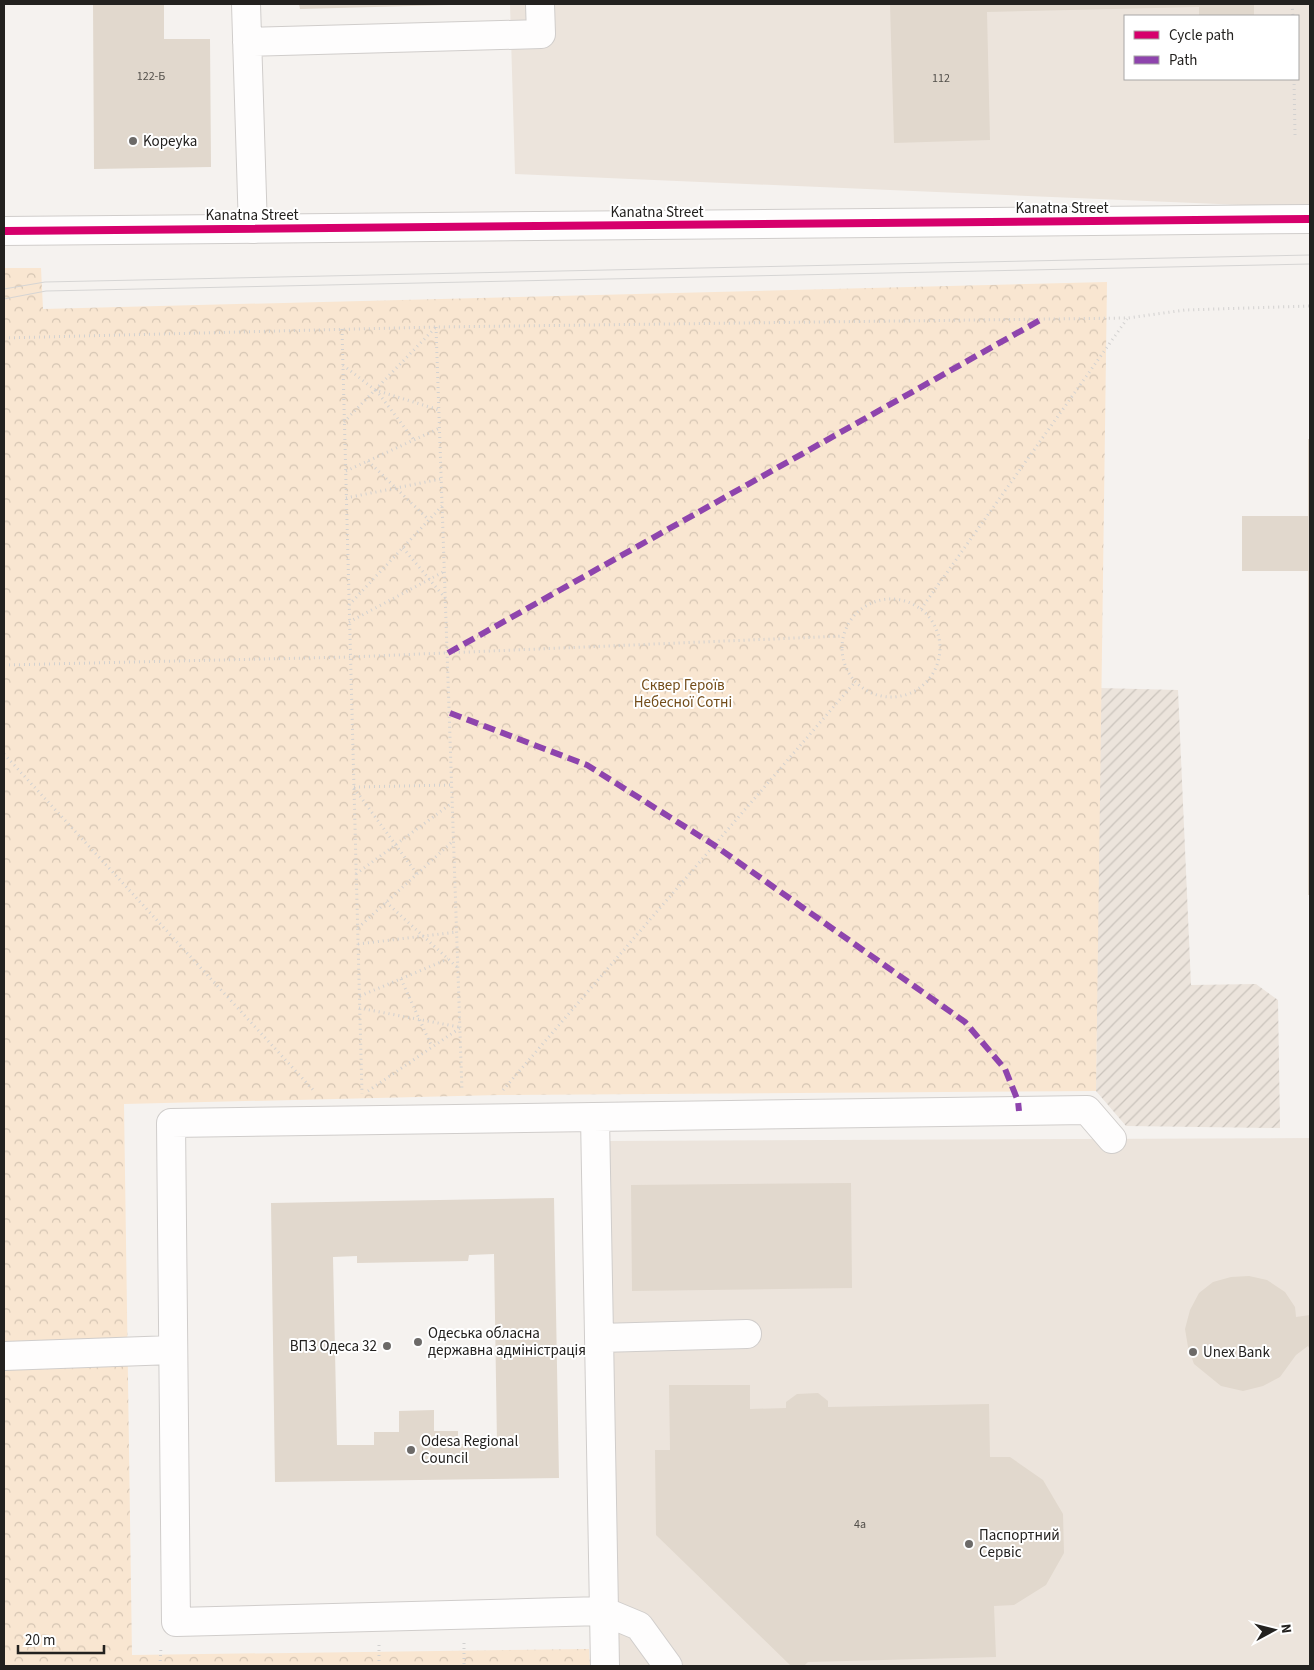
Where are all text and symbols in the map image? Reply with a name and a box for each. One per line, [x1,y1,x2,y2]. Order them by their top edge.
legend [1124,15,1299,80]
text: Cycle path [1169,25,1234,46]
text: Path [1169,50,1197,71]
house number: 122-Б [137,68,165,85]
house number: 112 [932,70,950,87]
place label: Kopeyka [143,131,197,152]
marker: Kopeyka [127,135,139,147]
street label: Kanatna Street [1015,198,1109,219]
street label: Kanatna Street [610,202,704,223]
street label: Kanatna Street [205,205,299,226]
park label: Сквер Героїв Небесної Сотні [634,675,732,713]
place label: Одеська обласна державна адміністрація [428,1323,586,1361]
place label: ВПЗ Одеса 32 [290,1336,377,1357]
marker: Одеська обласна державна адміністрація [412,1336,424,1348]
marker: ВПЗ Одеса 32 [381,1340,393,1352]
place label: Unex Bank [1203,1342,1270,1363]
marker: Unex Bank [1187,1346,1199,1358]
place label: Odesa Regional Council [421,1431,518,1469]
marker: Odesa Regional Council [405,1444,417,1456]
house number: 4а [854,1516,866,1533]
place label: Паспортний Сервіс [979,1525,1060,1563]
marker: Паспортний Сервіс [963,1538,975,1550]
north arrow [1249,1605,1299,1655]
scale bar [18,1622,104,1654]
text: N [1275,1623,1296,1634]
text: 20 m [25,1630,55,1651]

